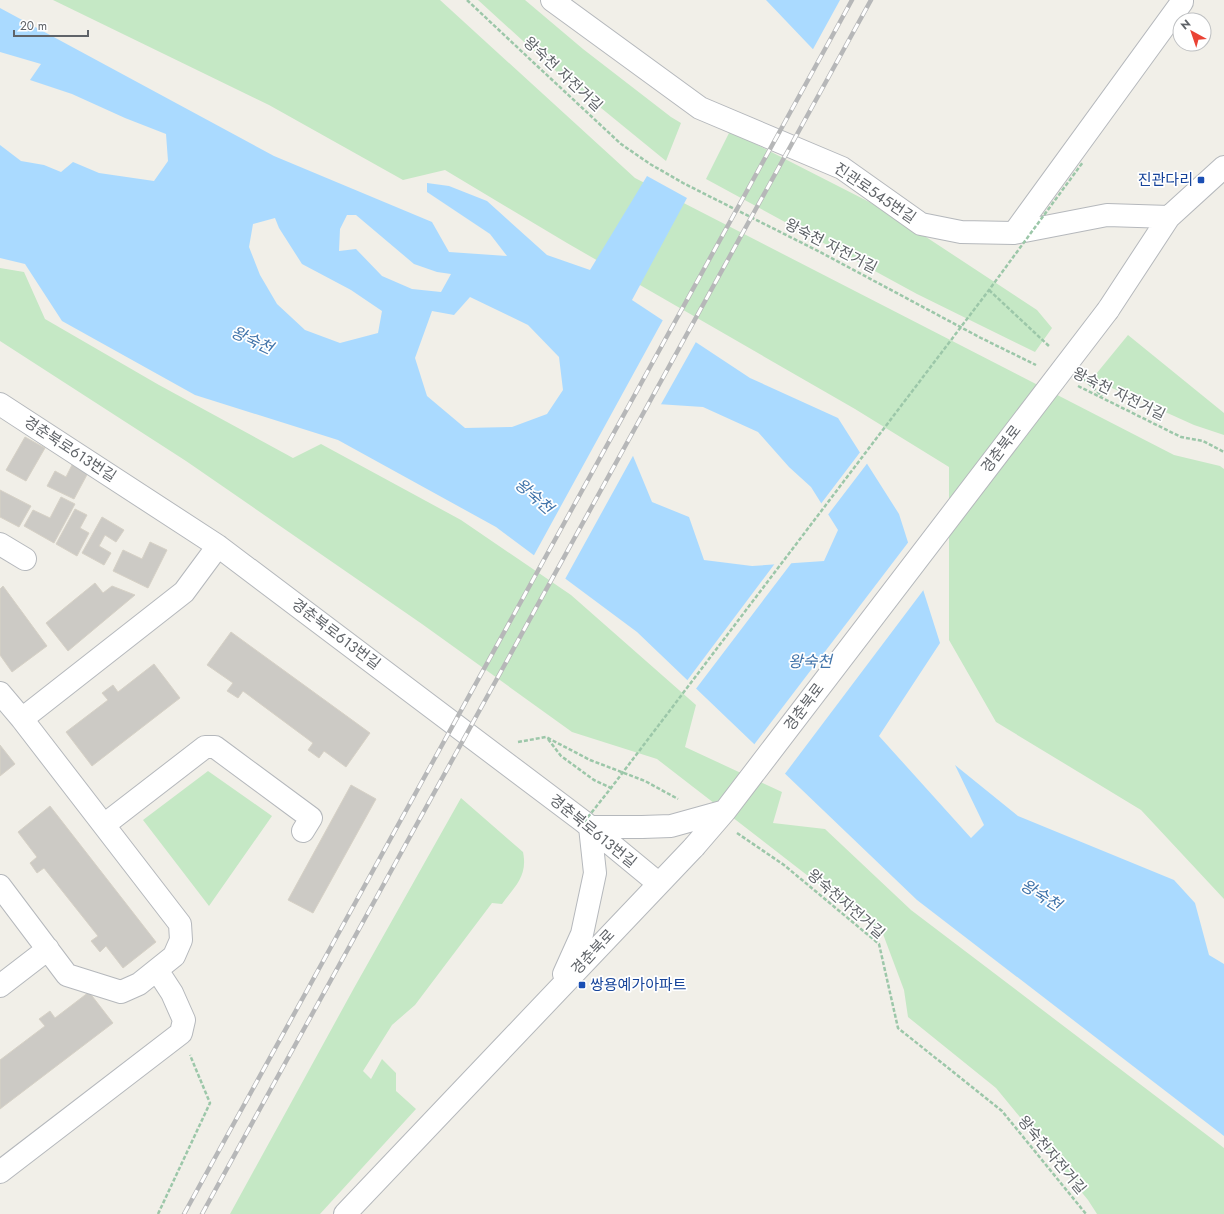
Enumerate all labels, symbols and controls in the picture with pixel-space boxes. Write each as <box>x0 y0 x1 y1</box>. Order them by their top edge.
scale bar <box>14 12 88 38</box>
north arrow <box>1172 12 1212 52</box>
text: N <box>1177 15 1194 33</box>
text: 20 m <box>20 17 47 35</box>
street label: 왕숙천 자전거길 <box>519 31 607 117</box>
street label: 진관로545번길 <box>830 157 920 229</box>
place label: 진관다리 <box>1138 169 1193 191</box>
marker: 진관다리 <box>1196 175 1206 185</box>
street label: 왕숙천 자전거길 <box>781 213 881 279</box>
water label: 왕숙천 <box>227 320 279 361</box>
street label: 왕숙천 자전거길 <box>1069 362 1169 426</box>
street label: 경춘북로613번길 <box>19 411 121 487</box>
street label: 경춘북로 <box>976 420 1026 478</box>
water label: 왕숙천 <box>510 473 560 521</box>
street label: 경춘북로613번길 <box>287 593 385 675</box>
water label: 왕숙천 <box>788 650 834 673</box>
street label: 경춘북로 <box>779 678 829 736</box>
street label: 경춘북로613번길 <box>545 789 641 873</box>
street label: 왕숙천자전거길 <box>802 864 890 944</box>
water label: 왕숙천 <box>1016 874 1068 918</box>
street label: 경춘북로 <box>566 924 620 980</box>
place label: 쌍용예가아파트 <box>590 974 687 996</box>
marker: 쌍용예가아파트 <box>577 980 587 990</box>
street label: 왕숙천자전거길 <box>1013 1111 1091 1199</box>

